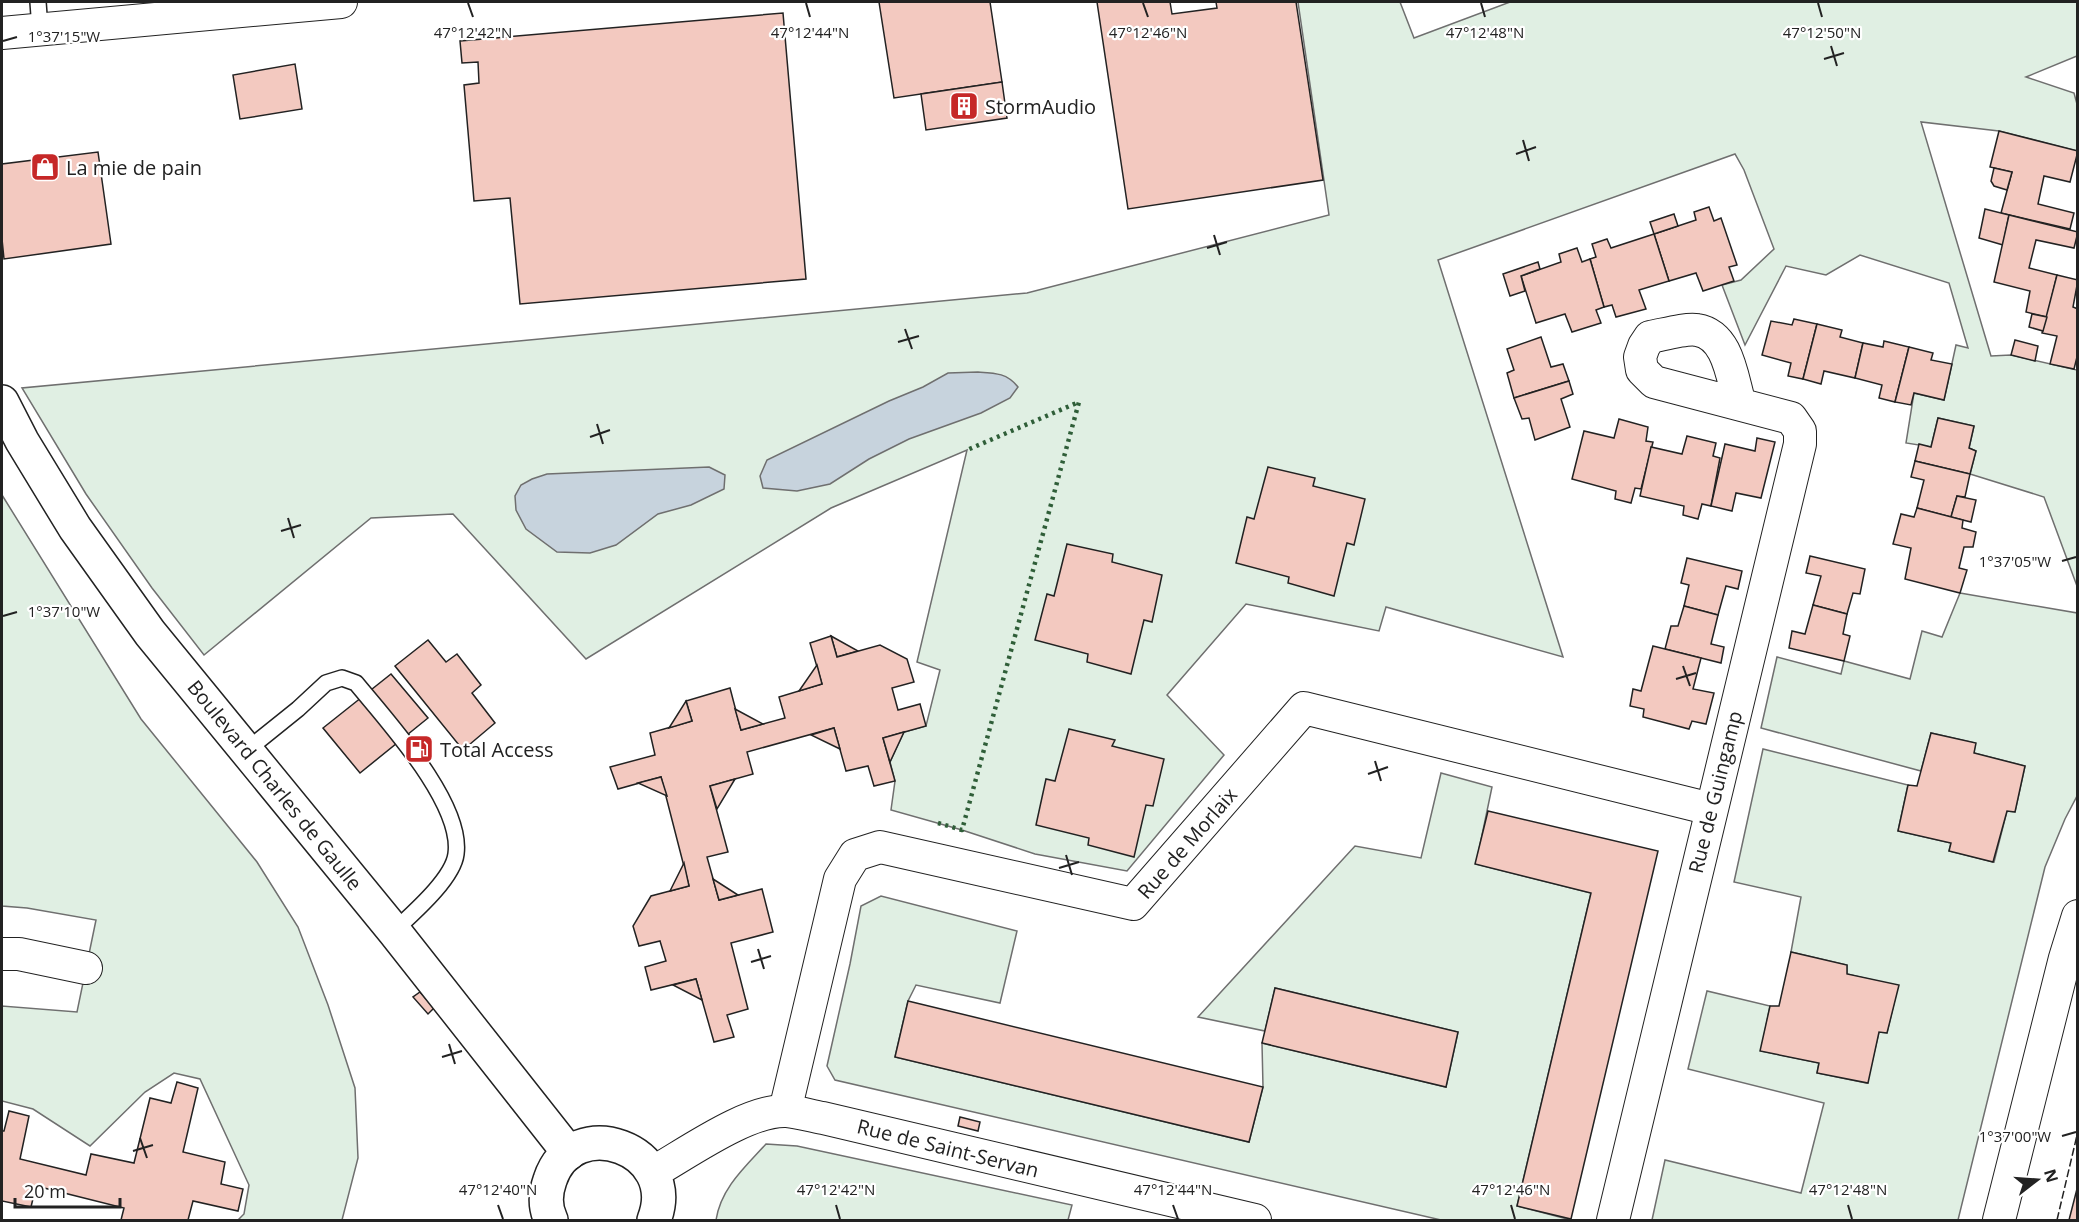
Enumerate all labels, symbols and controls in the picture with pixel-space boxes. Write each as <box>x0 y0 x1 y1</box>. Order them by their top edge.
text: 47°12'42"N <box>434 22 512 42</box>
text: 47°12'44"N <box>771 22 849 42</box>
text: 47°12'46"N <box>1109 22 1187 42</box>
text: 47°12'48"N <box>1446 22 1524 42</box>
text: 47°12'50"N <box>1783 22 1861 42</box>
text: 1°37'15"W <box>28 26 100 46</box>
building icon: StormAudio <box>948 90 980 122</box>
place label: StormAudio <box>985 93 1096 120</box>
shop icon: La mie de pain <box>29 151 61 183</box>
place label: La mie de pain <box>66 154 202 181</box>
text: 1°37'05"W <box>1979 551 2051 571</box>
text: 1°37'10"W <box>28 601 100 621</box>
street label: Boulevard Charles de Gaulle <box>182 674 368 896</box>
street label: Rue de Guingamp <box>1682 708 1748 876</box>
fuel station icon: Total Access <box>403 733 435 765</box>
place label: Total Access <box>440 736 554 763</box>
street label: Rue de Morlaix <box>1131 781 1243 905</box>
street label: Rue de Saint-Servan <box>854 1112 1042 1184</box>
text: 1°37'00"W <box>1979 1126 2051 1146</box>
north arrow <box>2007 1150 2067 1210</box>
text: N <box>2039 1166 2064 1185</box>
scale bar <box>15 1171 120 1209</box>
text: 20 m <box>24 1179 66 1203</box>
text: 47°12'40"N <box>459 1179 537 1199</box>
text: 47°12'42"N <box>797 1179 875 1199</box>
text: 47°12'44"N <box>1134 1179 1212 1199</box>
text: 47°12'46"N <box>1472 1179 1550 1199</box>
text: 47°12'48"N <box>1809 1179 1887 1199</box>

